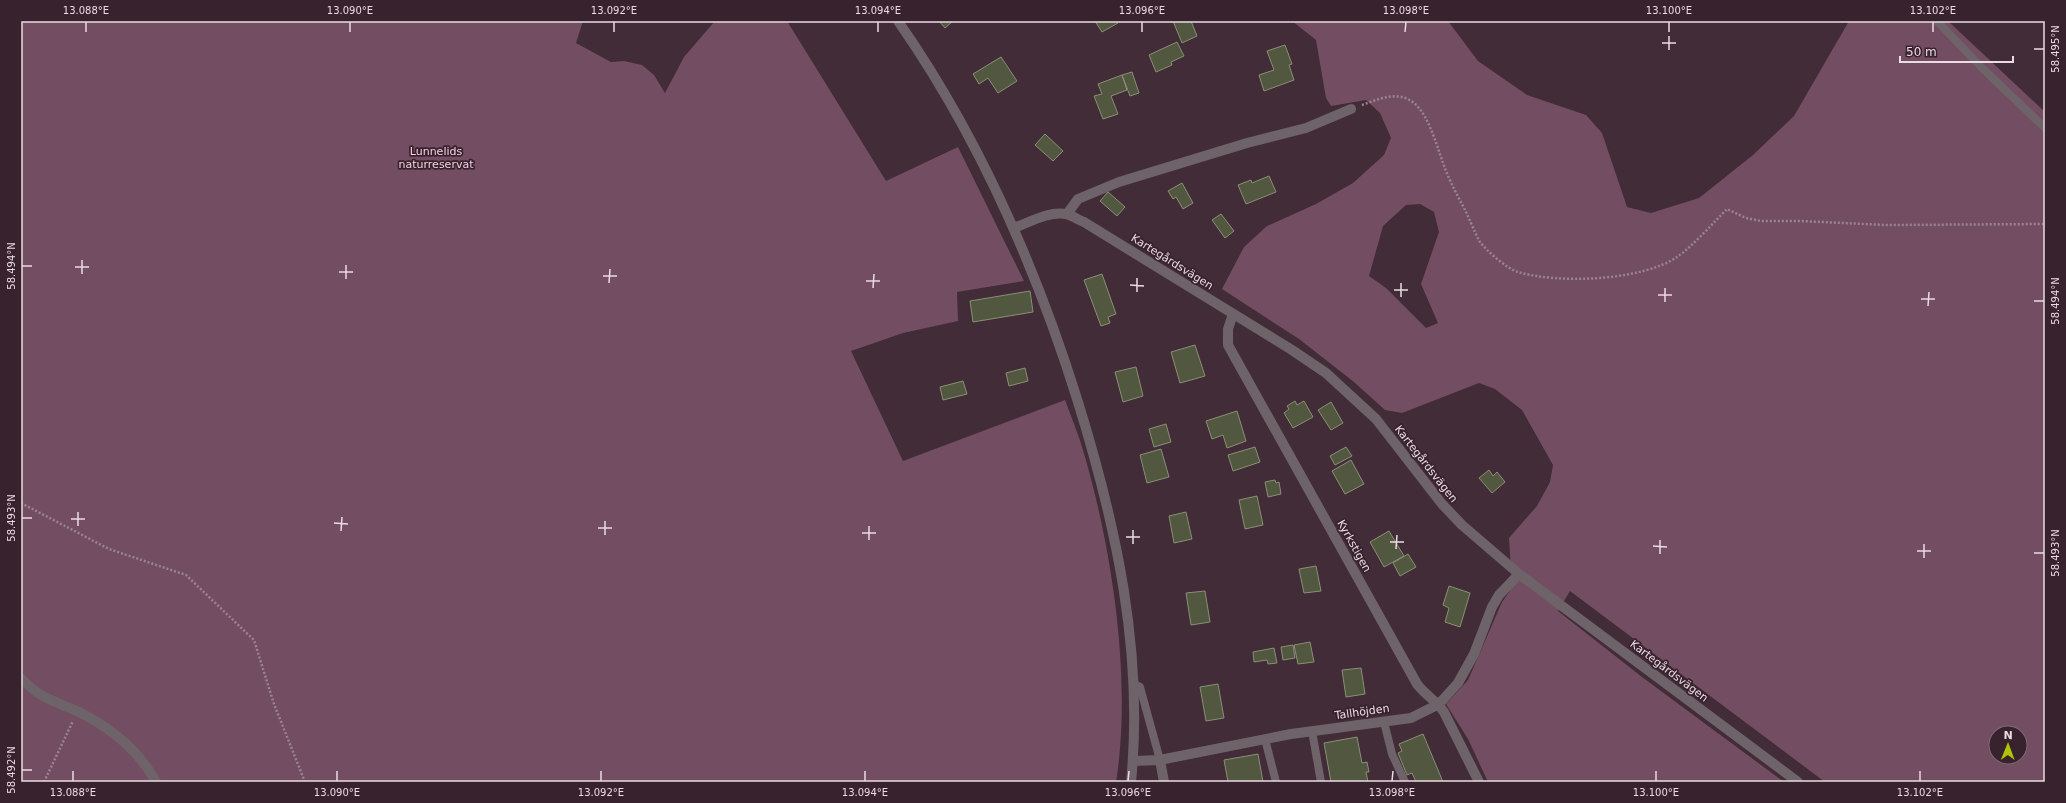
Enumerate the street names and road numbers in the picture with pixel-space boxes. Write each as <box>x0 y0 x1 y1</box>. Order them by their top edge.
street label: Kartegårdsvägen <box>1129 232 1215 292</box>
street label: Kartegårdsvägen <box>1392 423 1460 505</box>
street label: Kyrkstigen <box>1334 518 1374 574</box>
street label: Kartegårdsvägen <box>1628 637 1711 705</box>
street label: Tallhöjden <box>1333 702 1390 722</box>

